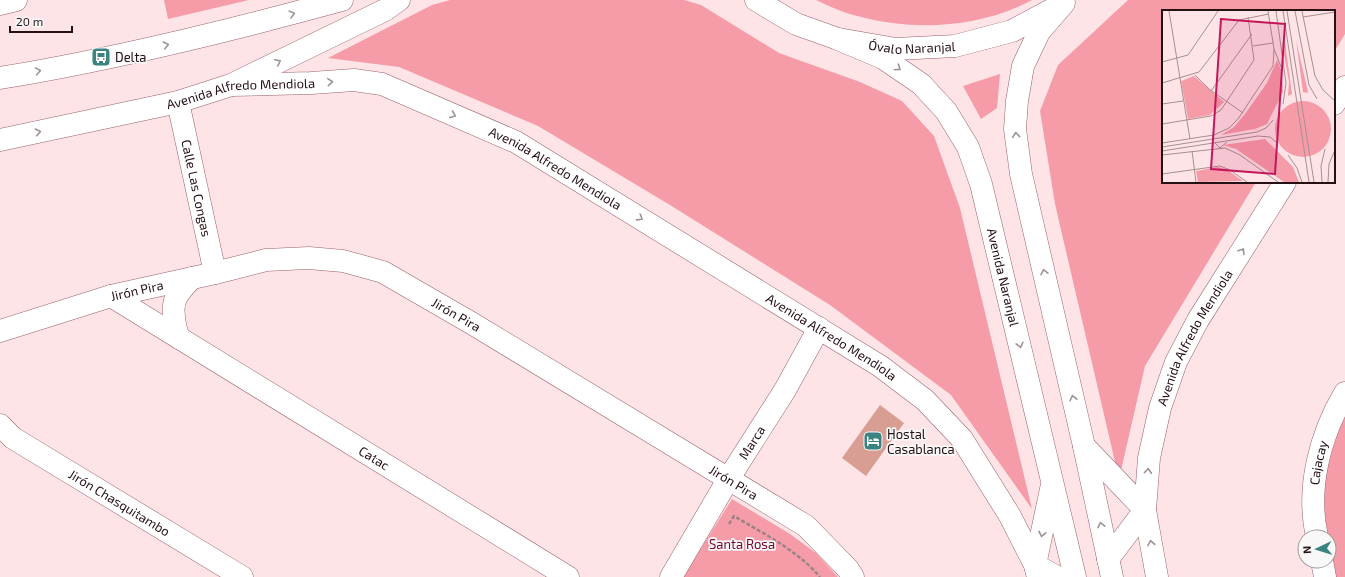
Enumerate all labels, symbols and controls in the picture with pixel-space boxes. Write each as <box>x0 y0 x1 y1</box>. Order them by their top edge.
scale bar <box>10 8 72 34</box>
one-way arrow <box>288 10 295 19</box>
inset map <box>1162 10 1335 183</box>
text: 20 m <box>16 14 43 28</box>
street label: Óvalo Naranjal <box>867 35 956 57</box>
one-way arrow <box>163 41 169 49</box>
bus stop icon: Delta <box>90 46 112 68</box>
place label: Delta <box>115 49 146 65</box>
one-way arrow <box>274 59 282 67</box>
one-way arrow <box>894 63 901 71</box>
one-way arrow <box>35 67 42 76</box>
street label: Avenida Alfredo Mendiola <box>165 75 315 112</box>
one-way arrow <box>327 77 333 86</box>
one-way arrow <box>450 110 457 118</box>
street label: Avenida Alfredo Mendiola <box>486 123 625 213</box>
one-way arrow <box>35 129 41 137</box>
one-way arrow <box>1012 132 1021 138</box>
street label: Calle Las Congas <box>178 138 215 238</box>
one-way arrow <box>636 213 643 221</box>
street label: Avenida Naranjal <box>984 227 1023 328</box>
one-way arrow <box>1237 248 1245 255</box>
street label: Avenida Alfredo Mendiola <box>1153 267 1236 408</box>
one-way arrow <box>1040 268 1048 275</box>
street label: Jirón Pira <box>109 277 165 304</box>
street label: Avenida Alfredo Mendiola <box>763 290 900 384</box>
street label: Jirón Pira <box>429 294 484 335</box>
one-way arrow <box>1015 341 1024 348</box>
one-way arrow <box>1069 395 1077 401</box>
street label: Marca <box>735 422 768 462</box>
place label: Hostal Casablanca <box>887 426 955 457</box>
hotel icon: Hostal Casablanca <box>862 430 884 452</box>
street label: Cajacay <box>1306 438 1331 486</box>
street label: Catac <box>356 442 392 473</box>
street label: Jirón Pira <box>706 461 761 503</box>
street label: Jirón Chasquitambo <box>66 466 173 540</box>
one-way arrow <box>1144 468 1153 474</box>
one-way arrow <box>1097 522 1105 528</box>
north arrow <box>1297 529 1337 569</box>
one-way arrow <box>1038 531 1046 537</box>
park label: Santa Rosa <box>709 536 775 552</box>
one-way arrow <box>1148 540 1156 547</box>
text: N <box>1300 545 1313 554</box>

